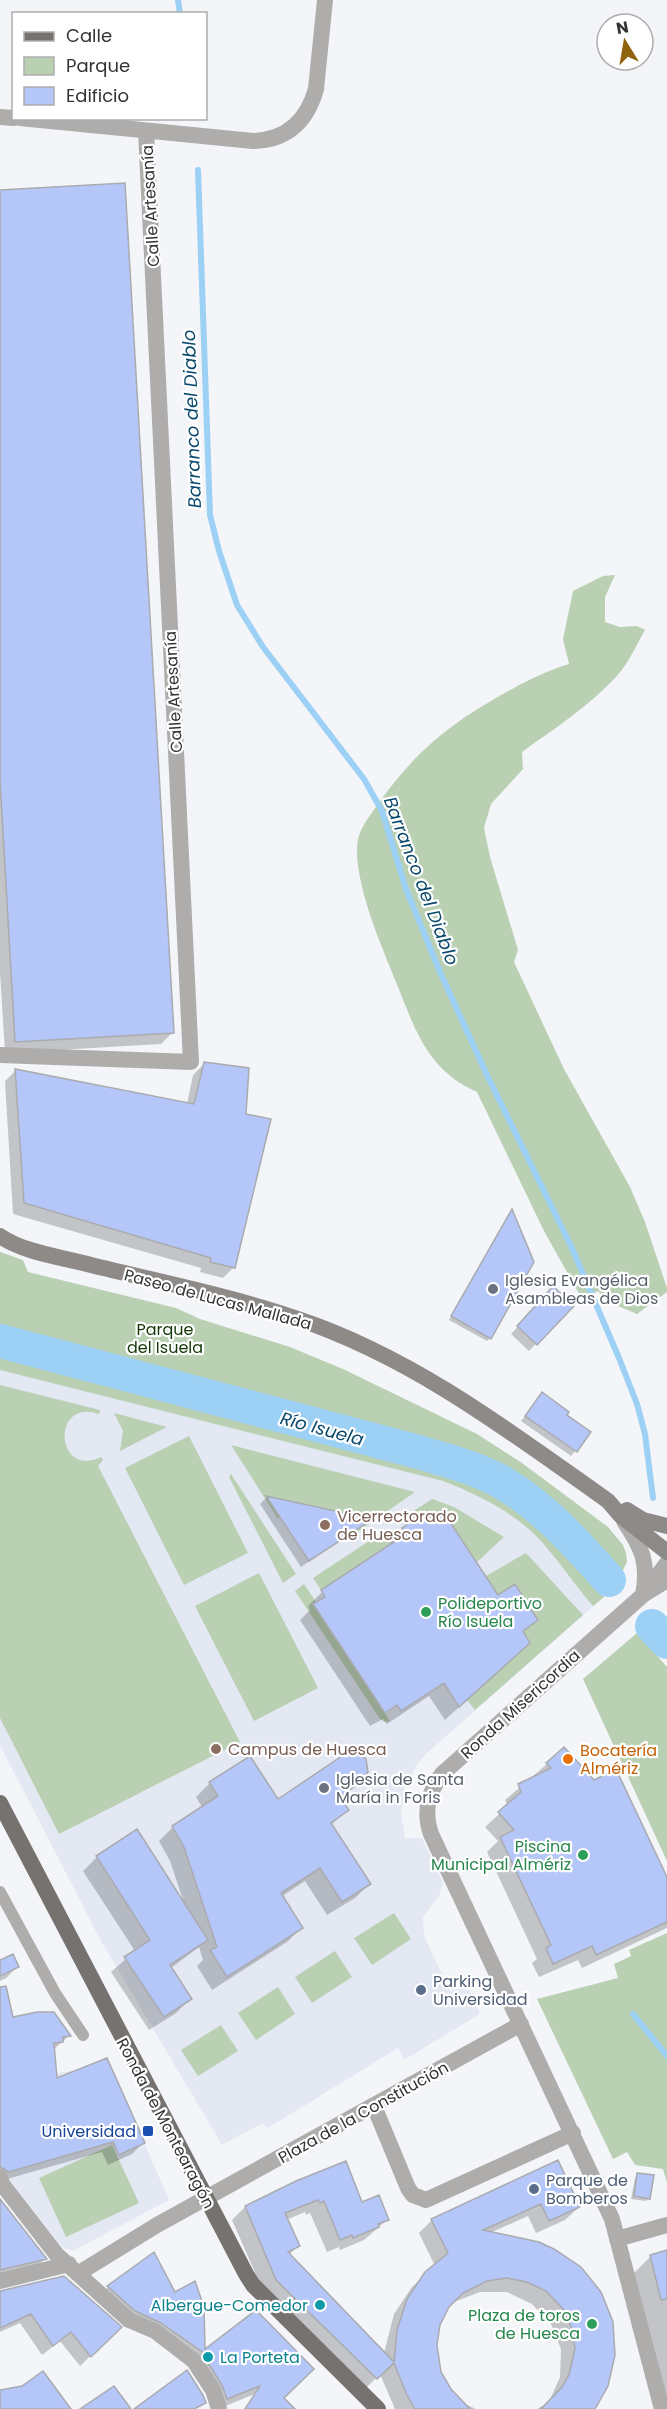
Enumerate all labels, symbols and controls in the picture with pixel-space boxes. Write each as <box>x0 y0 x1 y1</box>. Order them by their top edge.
legend <box>12 12 207 120</box>
north arrow <box>595 12 655 72</box>
text: N <box>614 15 630 40</box>
text: Calle <box>66 23 112 48</box>
text: Parque <box>66 53 130 78</box>
text: Edificio <box>66 83 129 108</box>
street label: Calle Artesanía <box>136 145 165 267</box>
water label: Barranco del Diablo <box>176 329 207 509</box>
street label: Calle Artesanía <box>159 631 188 753</box>
water label: Barranco del Diablo <box>378 793 465 969</box>
street label: Paseo de Lucas Mallada <box>122 1263 314 1336</box>
place label: Iglesia Evangélica Asambleas de Dios <box>505 1269 658 1310</box>
marker: Iglesia Evangélica Asambleas de Dios <box>486 1282 500 1296</box>
park label: Parque del Isuela <box>127 1318 203 1359</box>
water label: Río Isuela <box>278 1405 367 1452</box>
place label: Vicerrectorado de Huesca <box>337 1505 457 1546</box>
marker: Vicerrectorado de Huesca <box>318 1518 332 1532</box>
place label: Polideportivo Río Isuela <box>438 1592 542 1633</box>
marker: Polideportivo Río Isuela <box>419 1605 433 1619</box>
street label: Ronda Misericordia <box>456 1644 585 1764</box>
place label: Campus de Huesca <box>228 1738 386 1761</box>
place label: Bocatería Almériz <box>580 1739 657 1780</box>
marker: Campus de Huesca <box>209 1742 223 1756</box>
marker: Bocatería Almériz <box>561 1752 575 1766</box>
place label: Iglesia de Santa María in Foris <box>336 1768 464 1809</box>
marker: Iglesia de Santa María in Foris <box>317 1781 331 1795</box>
place label: Piscina Municipal Almériz <box>431 1835 571 1876</box>
marker: Piscina Municipal Almériz <box>576 1848 590 1862</box>
place label: Parking Universidad <box>433 1970 528 2011</box>
marker: Parking Universidad <box>414 1983 428 1997</box>
street label: Ronda de Montearagón <box>111 2034 220 2213</box>
street label: Plaza de la Constitución <box>274 2056 453 2169</box>
place label: Universidad <box>41 2120 136 2143</box>
marker: Universidad <box>141 2124 155 2138</box>
place label: Parque de Bomberos <box>546 2169 628 2210</box>
marker: Parque de Bomberos <box>527 2182 541 2196</box>
place label: Albergue-Comedor <box>151 2294 308 2317</box>
marker: Albergue-Comedor <box>313 2298 327 2312</box>
place label: Plaza de toros de Huesca <box>468 2304 580 2345</box>
marker: Plaza de toros de Huesca <box>585 2317 599 2331</box>
place label: La Porteta <box>220 2346 300 2369</box>
marker: La Porteta <box>201 2350 215 2364</box>

